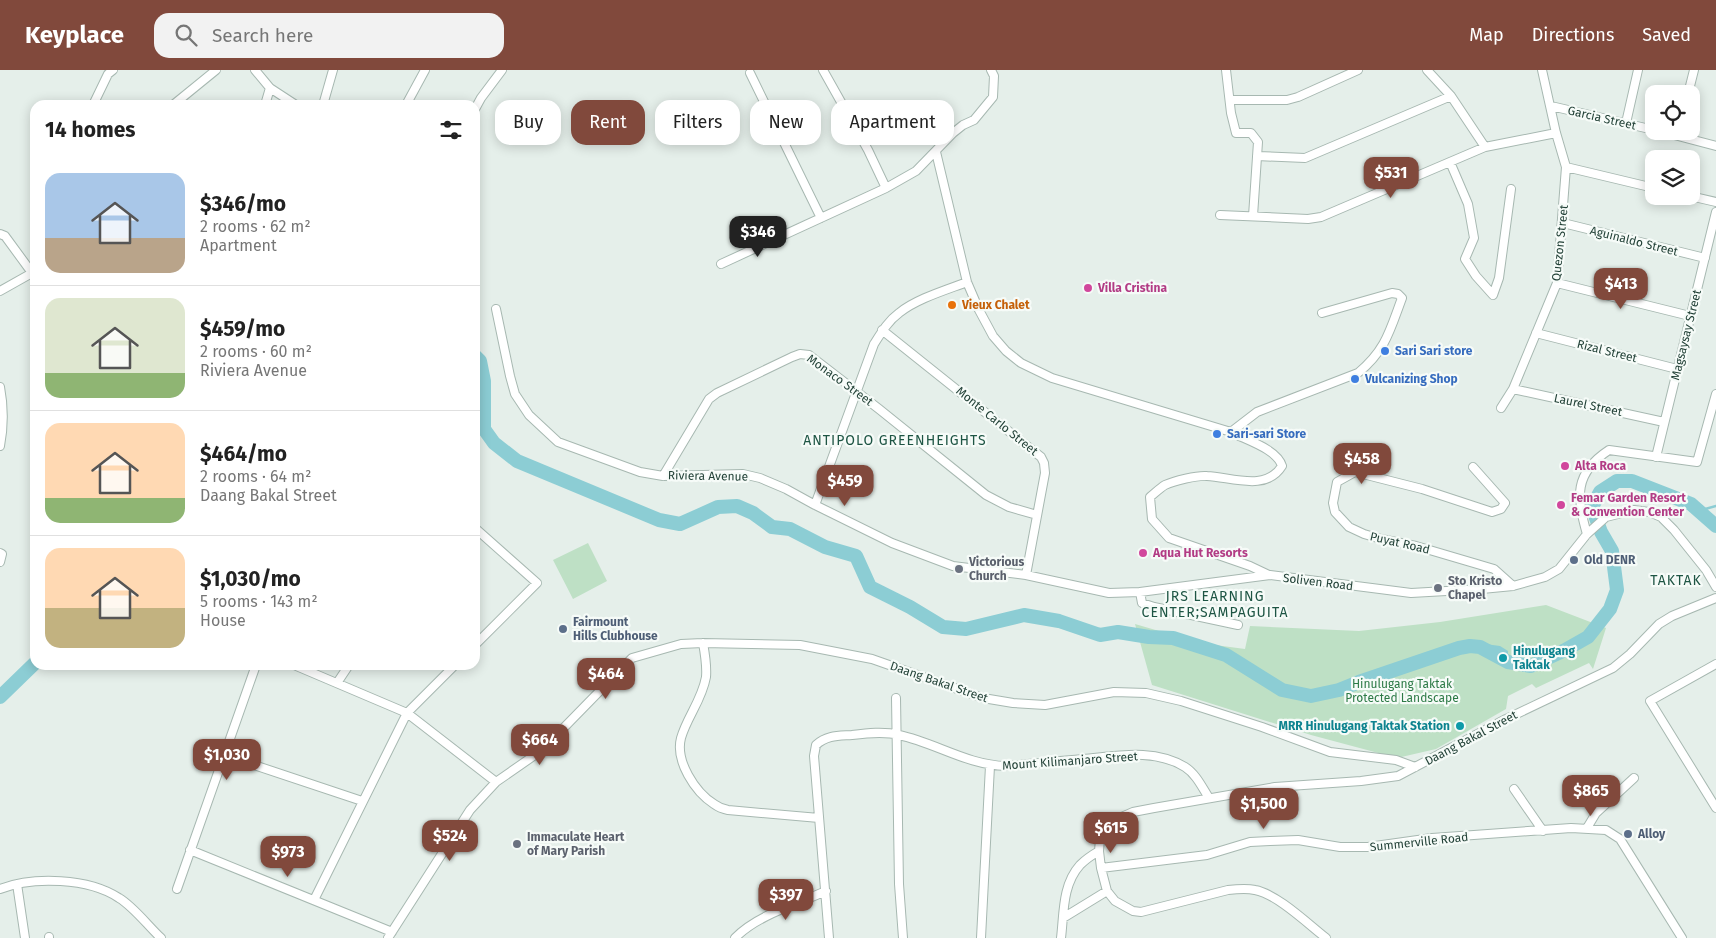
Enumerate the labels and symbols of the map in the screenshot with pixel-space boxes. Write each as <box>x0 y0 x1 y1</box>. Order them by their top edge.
street label: Garcia Street <box>1566 103 1638 133</box>
pin: $531 <box>1361 156 1421 199</box>
street label: Quezon Street <box>1549 203 1571 282</box>
pin: $346 <box>728 216 788 258</box>
street label: Aguinaldo Street <box>1589 223 1680 259</box>
pin: $413 <box>1591 268 1651 310</box>
place label: Villa Cristina <box>1097 281 1167 295</box>
marker: Villa Cristina <box>1082 282 1094 294</box>
street label: Magsaysay Street <box>1668 288 1704 382</box>
place label: Vieux Chalet <box>961 298 1030 312</box>
marker: Vieux Chalet <box>946 299 958 311</box>
street label: Rizal Street <box>1576 337 1639 365</box>
place label: Sari Sari store <box>1395 344 1473 358</box>
marker: Sari Sari store <box>1379 345 1391 357</box>
street label: Monaco Street <box>804 351 876 409</box>
place label: Vulcanizing Shop <box>1364 372 1458 386</box>
marker: Vulcanizing Shop <box>1349 373 1361 385</box>
street label: Monte Carlo Street <box>953 384 1041 459</box>
street label: Laurel Street <box>1553 391 1624 419</box>
place label: Sari-sari Store <box>1227 427 1307 441</box>
marker: Sari-sari Store <box>1211 428 1223 440</box>
district label: ANTIPOLO GREENHEIGHTS <box>803 432 987 449</box>
pin: $458 <box>1332 442 1392 485</box>
place label: Alta Roca <box>1574 459 1626 473</box>
marker: Alta Roca <box>1559 460 1571 472</box>
pin: $459 <box>815 464 875 507</box>
street label: Riviera Avenue <box>668 468 748 484</box>
place label: Femar Garden Resort & Convention Center <box>1571 491 1686 519</box>
marker: Femar Garden Resort & Convention Center <box>1555 499 1567 511</box>
street label: Puyat Road <box>1369 529 1431 557</box>
place label: Aqua Hut Resorts <box>1152 546 1248 560</box>
marker: Aqua Hut Resorts <box>1137 547 1149 559</box>
place label: Old DENR <box>1584 553 1636 567</box>
marker: Old DENR <box>1568 554 1580 566</box>
place label: Victorious Church <box>968 555 1024 583</box>
marker: Victorious Church <box>953 563 965 575</box>
street label: Soliven Road <box>1282 571 1354 593</box>
district label: TAKTAK <box>1650 572 1702 589</box>
place label: Sto Kristo Chapel <box>1448 574 1502 602</box>
marker: Sto Kristo Chapel <box>1432 582 1444 594</box>
district label: JRS LEARNING CENTER;SAMPAGUITA <box>1142 588 1288 621</box>
place label: Fairmount Hills Clubhouse <box>573 615 658 643</box>
marker: Fairmount Hills Clubhouse <box>557 623 569 635</box>
place label: Hinulugang Taktak <box>1513 644 1575 672</box>
marker: Hinulugang Taktak <box>1497 652 1509 664</box>
pin: $464 <box>576 658 636 700</box>
street label: Daang Bakal Street <box>888 659 990 706</box>
park label: Hinulugang Taktak Protected Landscape <box>1345 677 1459 705</box>
street label: Daang Bakal Street <box>1422 707 1520 768</box>
place label: MRR Hinulugang Taktak Station <box>1279 719 1450 733</box>
marker: MRR Hinulugang Taktak Station <box>1454 720 1466 732</box>
pin: $664 <box>510 724 570 766</box>
pin: $1,030 <box>186 738 268 781</box>
street label: Mount Kilimanjaro Street <box>1002 749 1139 773</box>
pin: $865 <box>1561 774 1621 817</box>
pin: $1,500 <box>1223 788 1305 830</box>
pin: $615 <box>1081 812 1141 854</box>
pin: $524 <box>420 820 480 862</box>
place label: Alloy <box>1637 827 1666 841</box>
marker: Alloy <box>1622 828 1634 840</box>
place label: Immaculate Heart of Mary Parish <box>527 830 625 858</box>
street label: Summerville Road <box>1369 830 1469 854</box>
pin: $973 <box>258 836 318 878</box>
marker: Immaculate Heart of Mary Parish <box>511 838 523 850</box>
pin: $397 <box>756 878 816 921</box>

